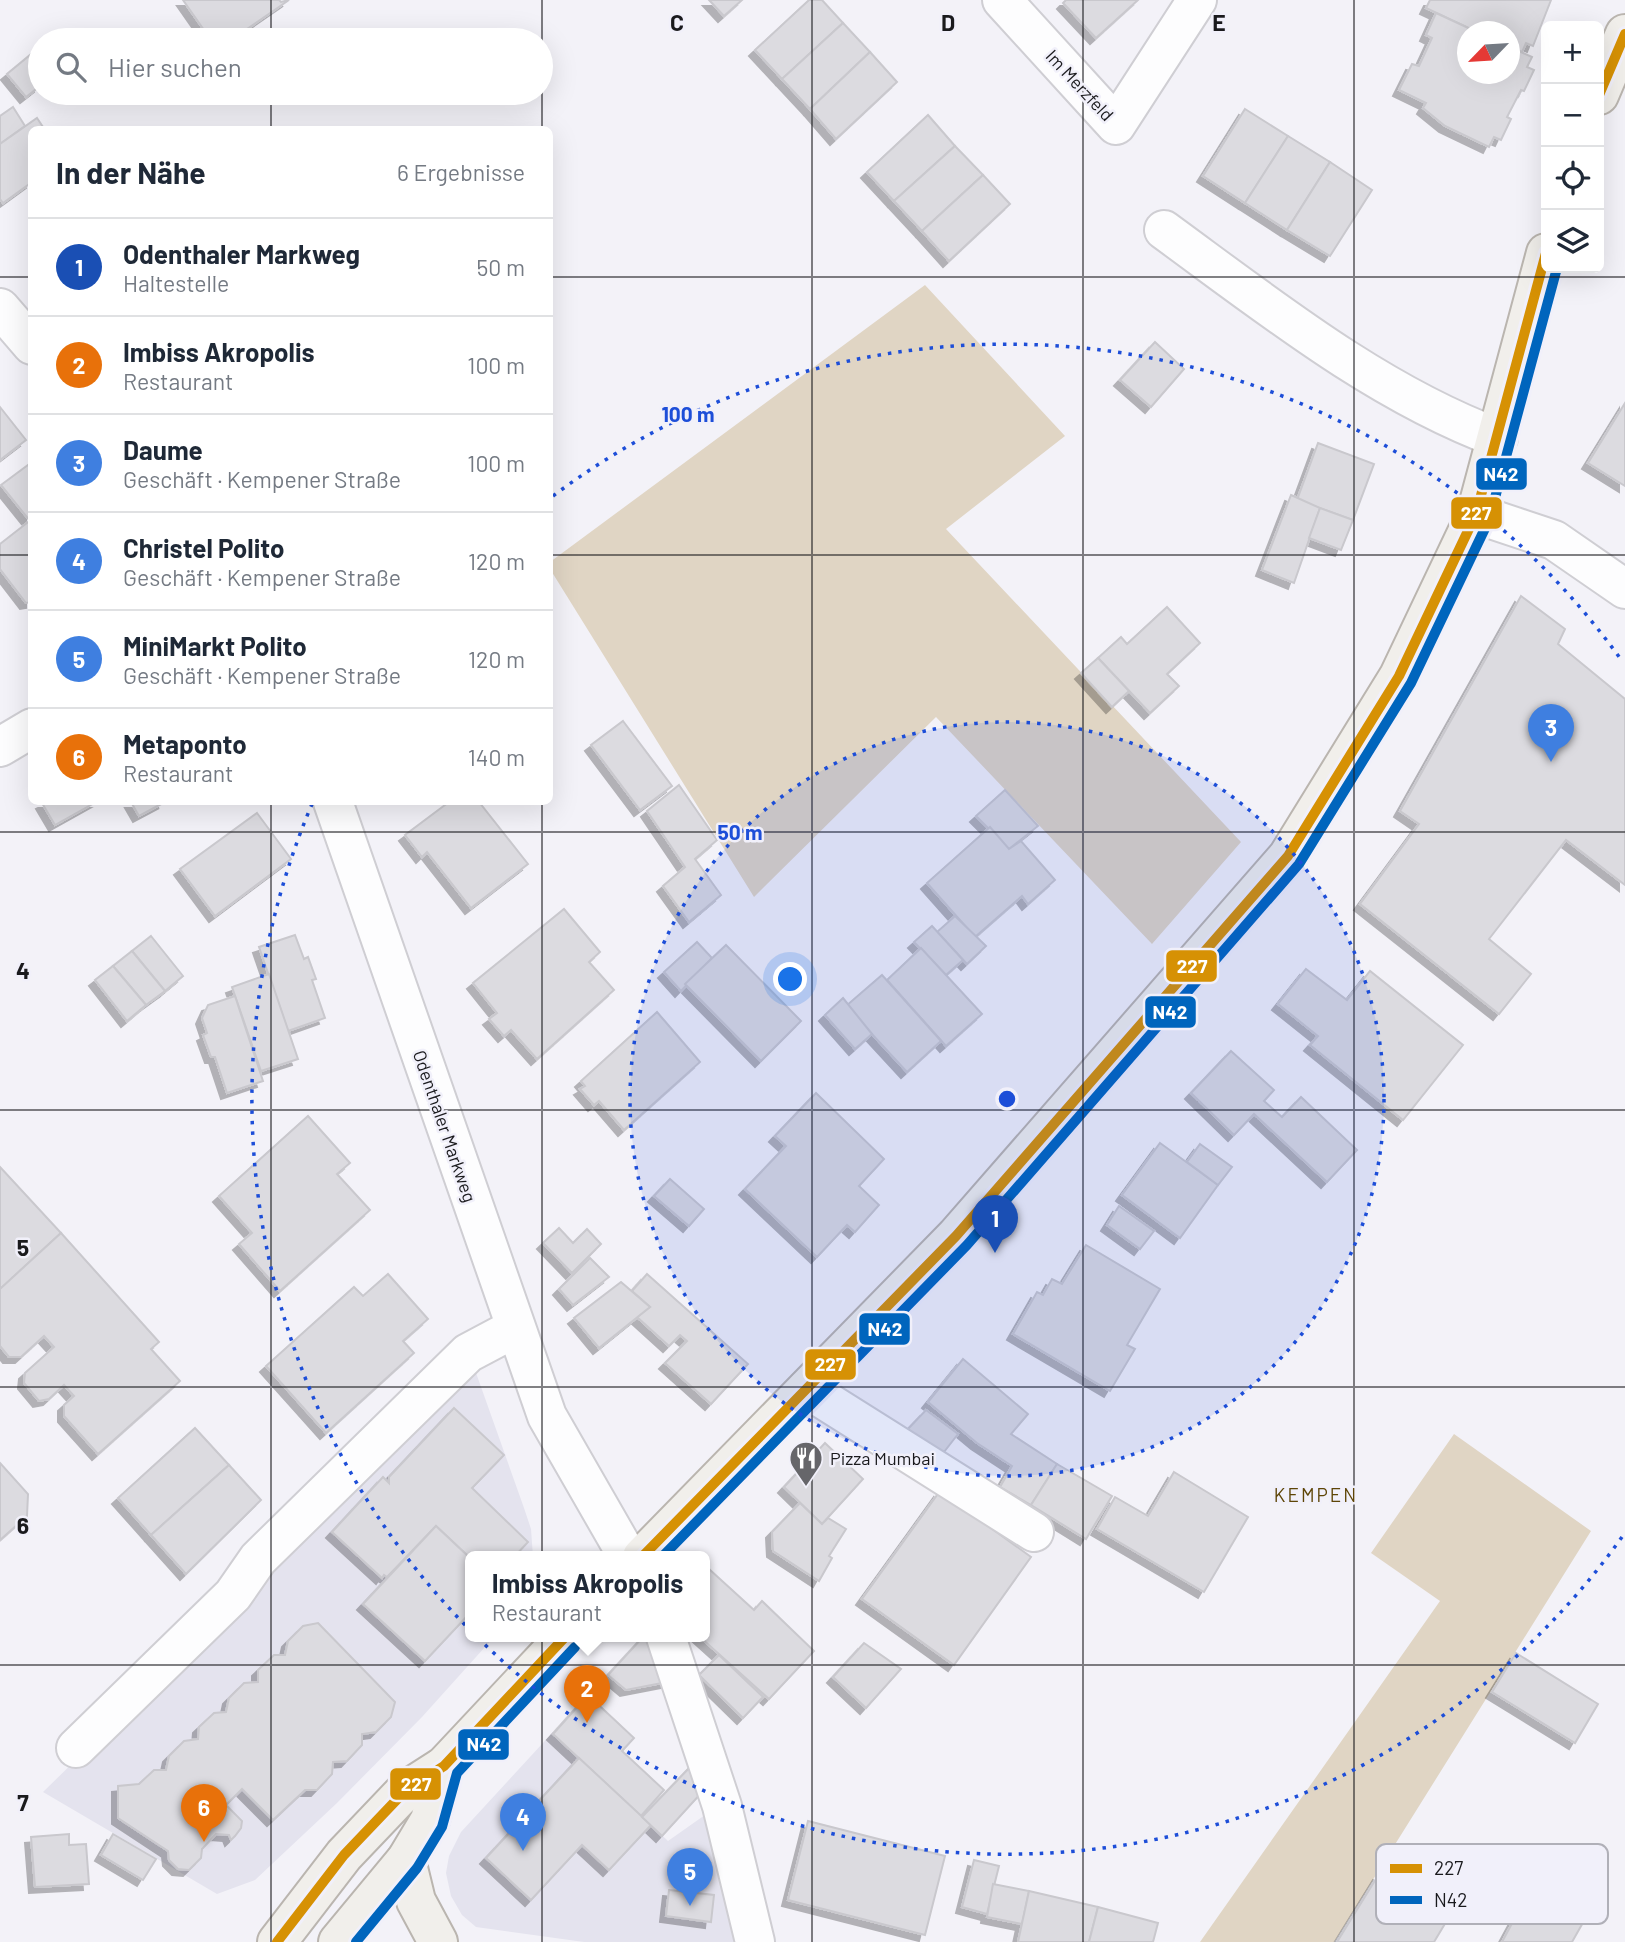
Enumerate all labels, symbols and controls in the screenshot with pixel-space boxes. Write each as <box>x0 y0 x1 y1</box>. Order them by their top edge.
text: C <box>670 8 684 36</box>
text: D <box>941 8 955 36</box>
text: E <box>1212 8 1226 36</box>
north arrow <box>1457 21 1520 84</box>
map controls <box>1541 21 1604 273</box>
button: + <box>1541 21 1604 84</box>
search box <box>28 28 553 105</box>
street label: Im Merzfeld <box>1041 45 1119 125</box>
icon: search <box>52 48 90 86</box>
text: Hier suchen <box>108 51 242 82</box>
button: − <box>1541 84 1604 147</box>
button: locate <box>1541 147 1604 210</box>
text: In der Nähe <box>56 154 206 190</box>
text: 6 Ergebnisse <box>397 158 525 186</box>
button: layers <box>1541 210 1604 273</box>
text: Odenthaler Markweg <box>123 238 360 269</box>
text: 1 <box>75 253 83 281</box>
text: 50 m <box>477 253 525 281</box>
text: Haltestelle <box>123 269 229 297</box>
text: Imbiss Akropolis <box>123 336 315 367</box>
text: 2 <box>73 351 85 379</box>
text: 100 m <box>467 351 525 379</box>
text: Restaurant <box>123 367 233 395</box>
text: 100 m <box>661 401 715 426</box>
text: Daume <box>123 434 203 465</box>
text: 3 <box>73 449 85 477</box>
text: 100 m <box>467 449 525 477</box>
line badge: N42 <box>1475 457 1528 491</box>
text: N42 <box>1484 462 1518 485</box>
text: Geschäft · Kempener Straße <box>123 465 401 493</box>
line badge: 227 <box>1450 496 1503 530</box>
text: 227 <box>1461 501 1492 524</box>
text: Christel Polito <box>123 532 285 563</box>
text: 4 <box>72 547 86 575</box>
text: 120 m <box>468 547 525 575</box>
text: Geschäft · Kempener Straße <box>123 563 401 591</box>
text: MiniMarkt Polito <box>123 630 307 661</box>
text: 5 <box>73 645 85 673</box>
text: 120 m <box>468 645 525 673</box>
text: Geschäft · Kempener Straße <box>123 661 401 689</box>
pin: 3 <box>1528 704 1574 762</box>
text: Metaponto <box>123 728 247 759</box>
text: 6 <box>73 743 85 771</box>
text: 140 m <box>468 743 525 771</box>
text: Restaurant <box>123 759 233 787</box>
text: 50 m <box>717 819 763 844</box>
line badge: 227 <box>1165 949 1218 983</box>
text: 227 <box>1177 954 1208 977</box>
text: 4 <box>16 956 30 984</box>
your location <box>773 962 807 996</box>
line badge: N42 <box>1144 995 1197 1029</box>
text: N42 <box>1153 1000 1187 1023</box>
street label: Odenthaler Markweg <box>409 1047 481 1205</box>
centre of rings <box>995 1087 1019 1111</box>
pin: 1 <box>972 1195 1018 1253</box>
text: 5 <box>17 1233 29 1261</box>
line badge: N42 <box>858 1312 911 1346</box>
text: N42 <box>868 1317 902 1340</box>
line badge: 227 <box>804 1348 857 1381</box>
text: 227 <box>815 1352 846 1375</box>
restaurant icon: Pizza Mumbai <box>787 1439 825 1488</box>
place label: Pizza Mumbai <box>830 1447 935 1469</box>
district label: KEMPEN <box>1274 1483 1358 1506</box>
text: 6 <box>17 1511 29 1539</box>
popup <box>465 1551 710 1642</box>
text: Imbiss Akropolis <box>492 1567 683 1598</box>
text: Restaurant <box>492 1598 602 1626</box>
pin: 2 <box>564 1665 610 1723</box>
line badge: N42 <box>457 1728 510 1761</box>
text: N42 <box>467 1732 501 1755</box>
line badge: 227 <box>389 1767 442 1801</box>
text: 227 <box>401 1772 432 1795</box>
pin: 6 <box>181 1784 227 1842</box>
text: 7 <box>17 1788 29 1816</box>
pin: 4 <box>500 1793 546 1851</box>
legend <box>1376 1844 1608 1924</box>
pin: 5 <box>667 1848 713 1906</box>
text: 227 <box>1434 1856 1463 1879</box>
text: N42 <box>1434 1888 1468 1911</box>

